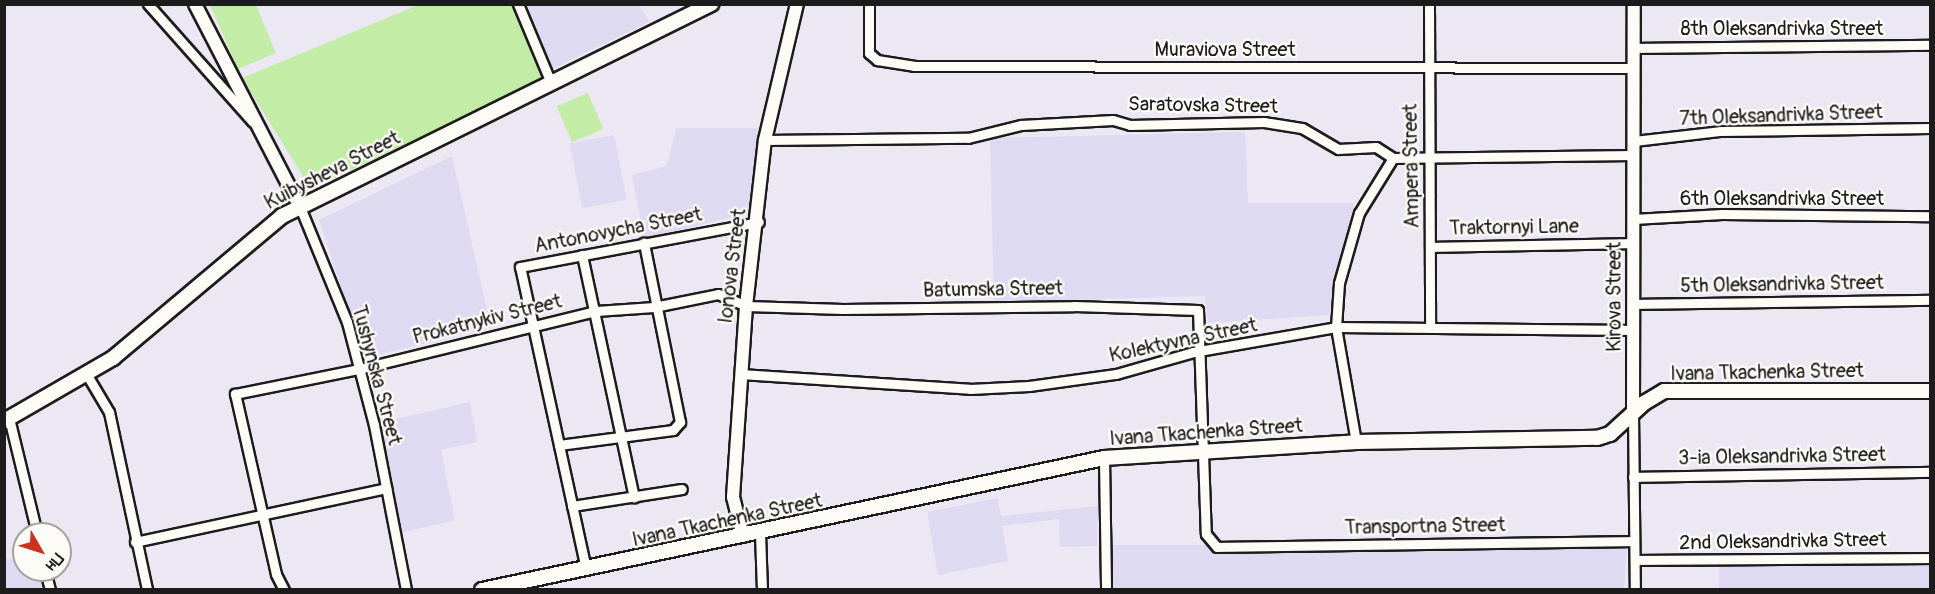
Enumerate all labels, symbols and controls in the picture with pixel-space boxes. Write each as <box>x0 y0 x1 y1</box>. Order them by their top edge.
street label: 8th Oleksandrivka Street <box>1681 16 1883 40</box>
street label: Muraviova Street <box>1154 37 1296 61</box>
street label: Saratovska Street <box>1128 92 1278 118</box>
street label: 7th Oleksandrivka Street <box>1679 99 1883 131</box>
street label: Ampera Street <box>1398 103 1424 229</box>
street label: Kuibysheva Street <box>260 125 404 215</box>
street label: 6th Oleksandrivka Street <box>1680 186 1884 210</box>
street label: Antonovycha Street <box>532 202 704 258</box>
street label: Ionova Street <box>713 207 751 325</box>
street label: Traktornyi Lane <box>1449 214 1579 240</box>
street label: Kirova Street <box>1602 242 1626 352</box>
street label: 5th Oleksandrivka Street <box>1680 270 1884 298</box>
street label: Batumska Street <box>923 276 1063 302</box>
street label: Prokatnykiv Street <box>410 289 564 349</box>
street label: Tushynska Street <box>347 303 407 447</box>
street label: Kolektyvna Street <box>1107 313 1259 367</box>
street label: Ivana Tkachenka Street <box>1670 358 1864 386</box>
street label: Ivana Tkachenka Street <box>1109 413 1303 451</box>
street label: 3-ia Oleksandrivka Street <box>1678 442 1886 470</box>
street label: Ivana Tkachenka Street <box>630 488 824 552</box>
street label: Transportna Street <box>1344 513 1506 539</box>
north arrow <box>12 522 72 582</box>
street label: 2nd Oleksandrivka Street <box>1679 527 1887 555</box>
text: Пн <box>41 549 68 575</box>

